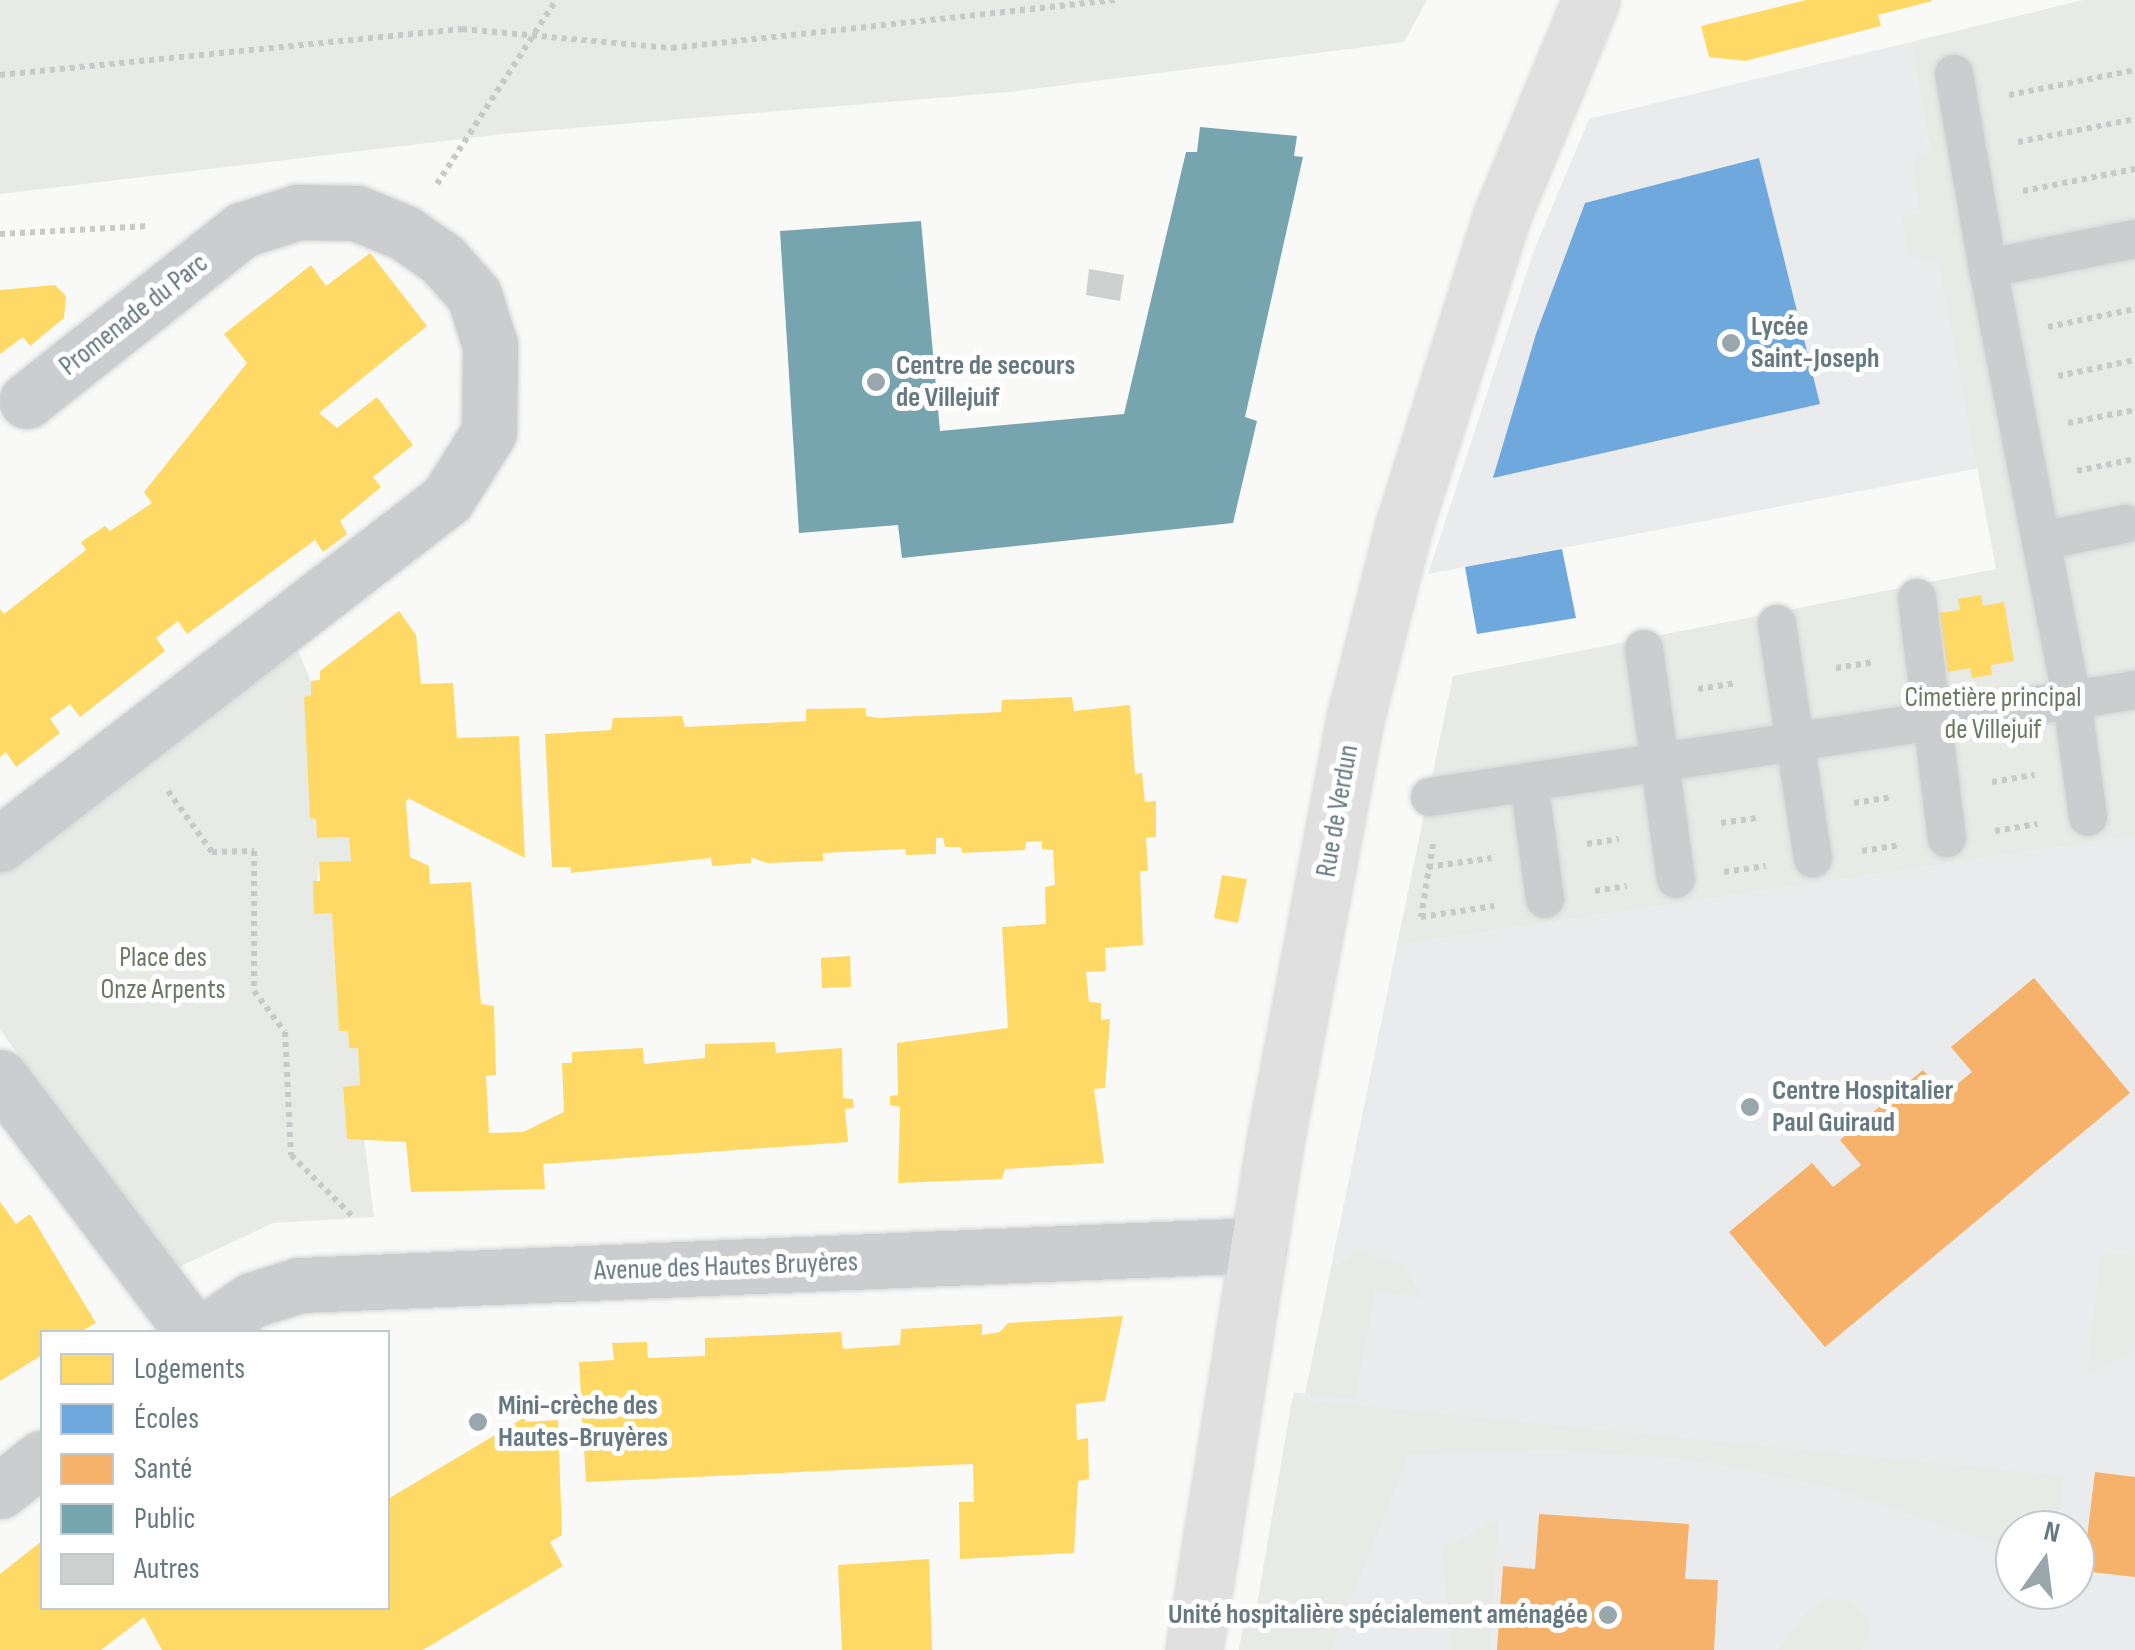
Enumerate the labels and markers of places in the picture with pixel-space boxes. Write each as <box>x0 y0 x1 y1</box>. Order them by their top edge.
place label: Lycée Saint-Joseph <box>1751 310 1880 376</box>
marker: Lycée Saint-Joseph <box>1720 332 1742 354</box>
place label: Centre de secours de Villejuif <box>896 349 1075 415</box>
marker: Centre de secours de Villejuif <box>865 371 887 393</box>
place label: Centre Hospitalier Paul Guiraud <box>1772 1074 1953 1140</box>
marker: Centre Hospitalier Paul Guiraud <box>1737 1094 1763 1120</box>
place label: Mini-crèche des Hautes-Bruyères <box>498 1389 668 1455</box>
marker: Mini-crèche des Hautes-Bruyères <box>467 1411 489 1433</box>
place label: Unité hospitalière spécialement aménagée <box>1168 1598 1588 1632</box>
marker: Unité hospitalière spécialement aménagée <box>1597 1604 1619 1626</box>

